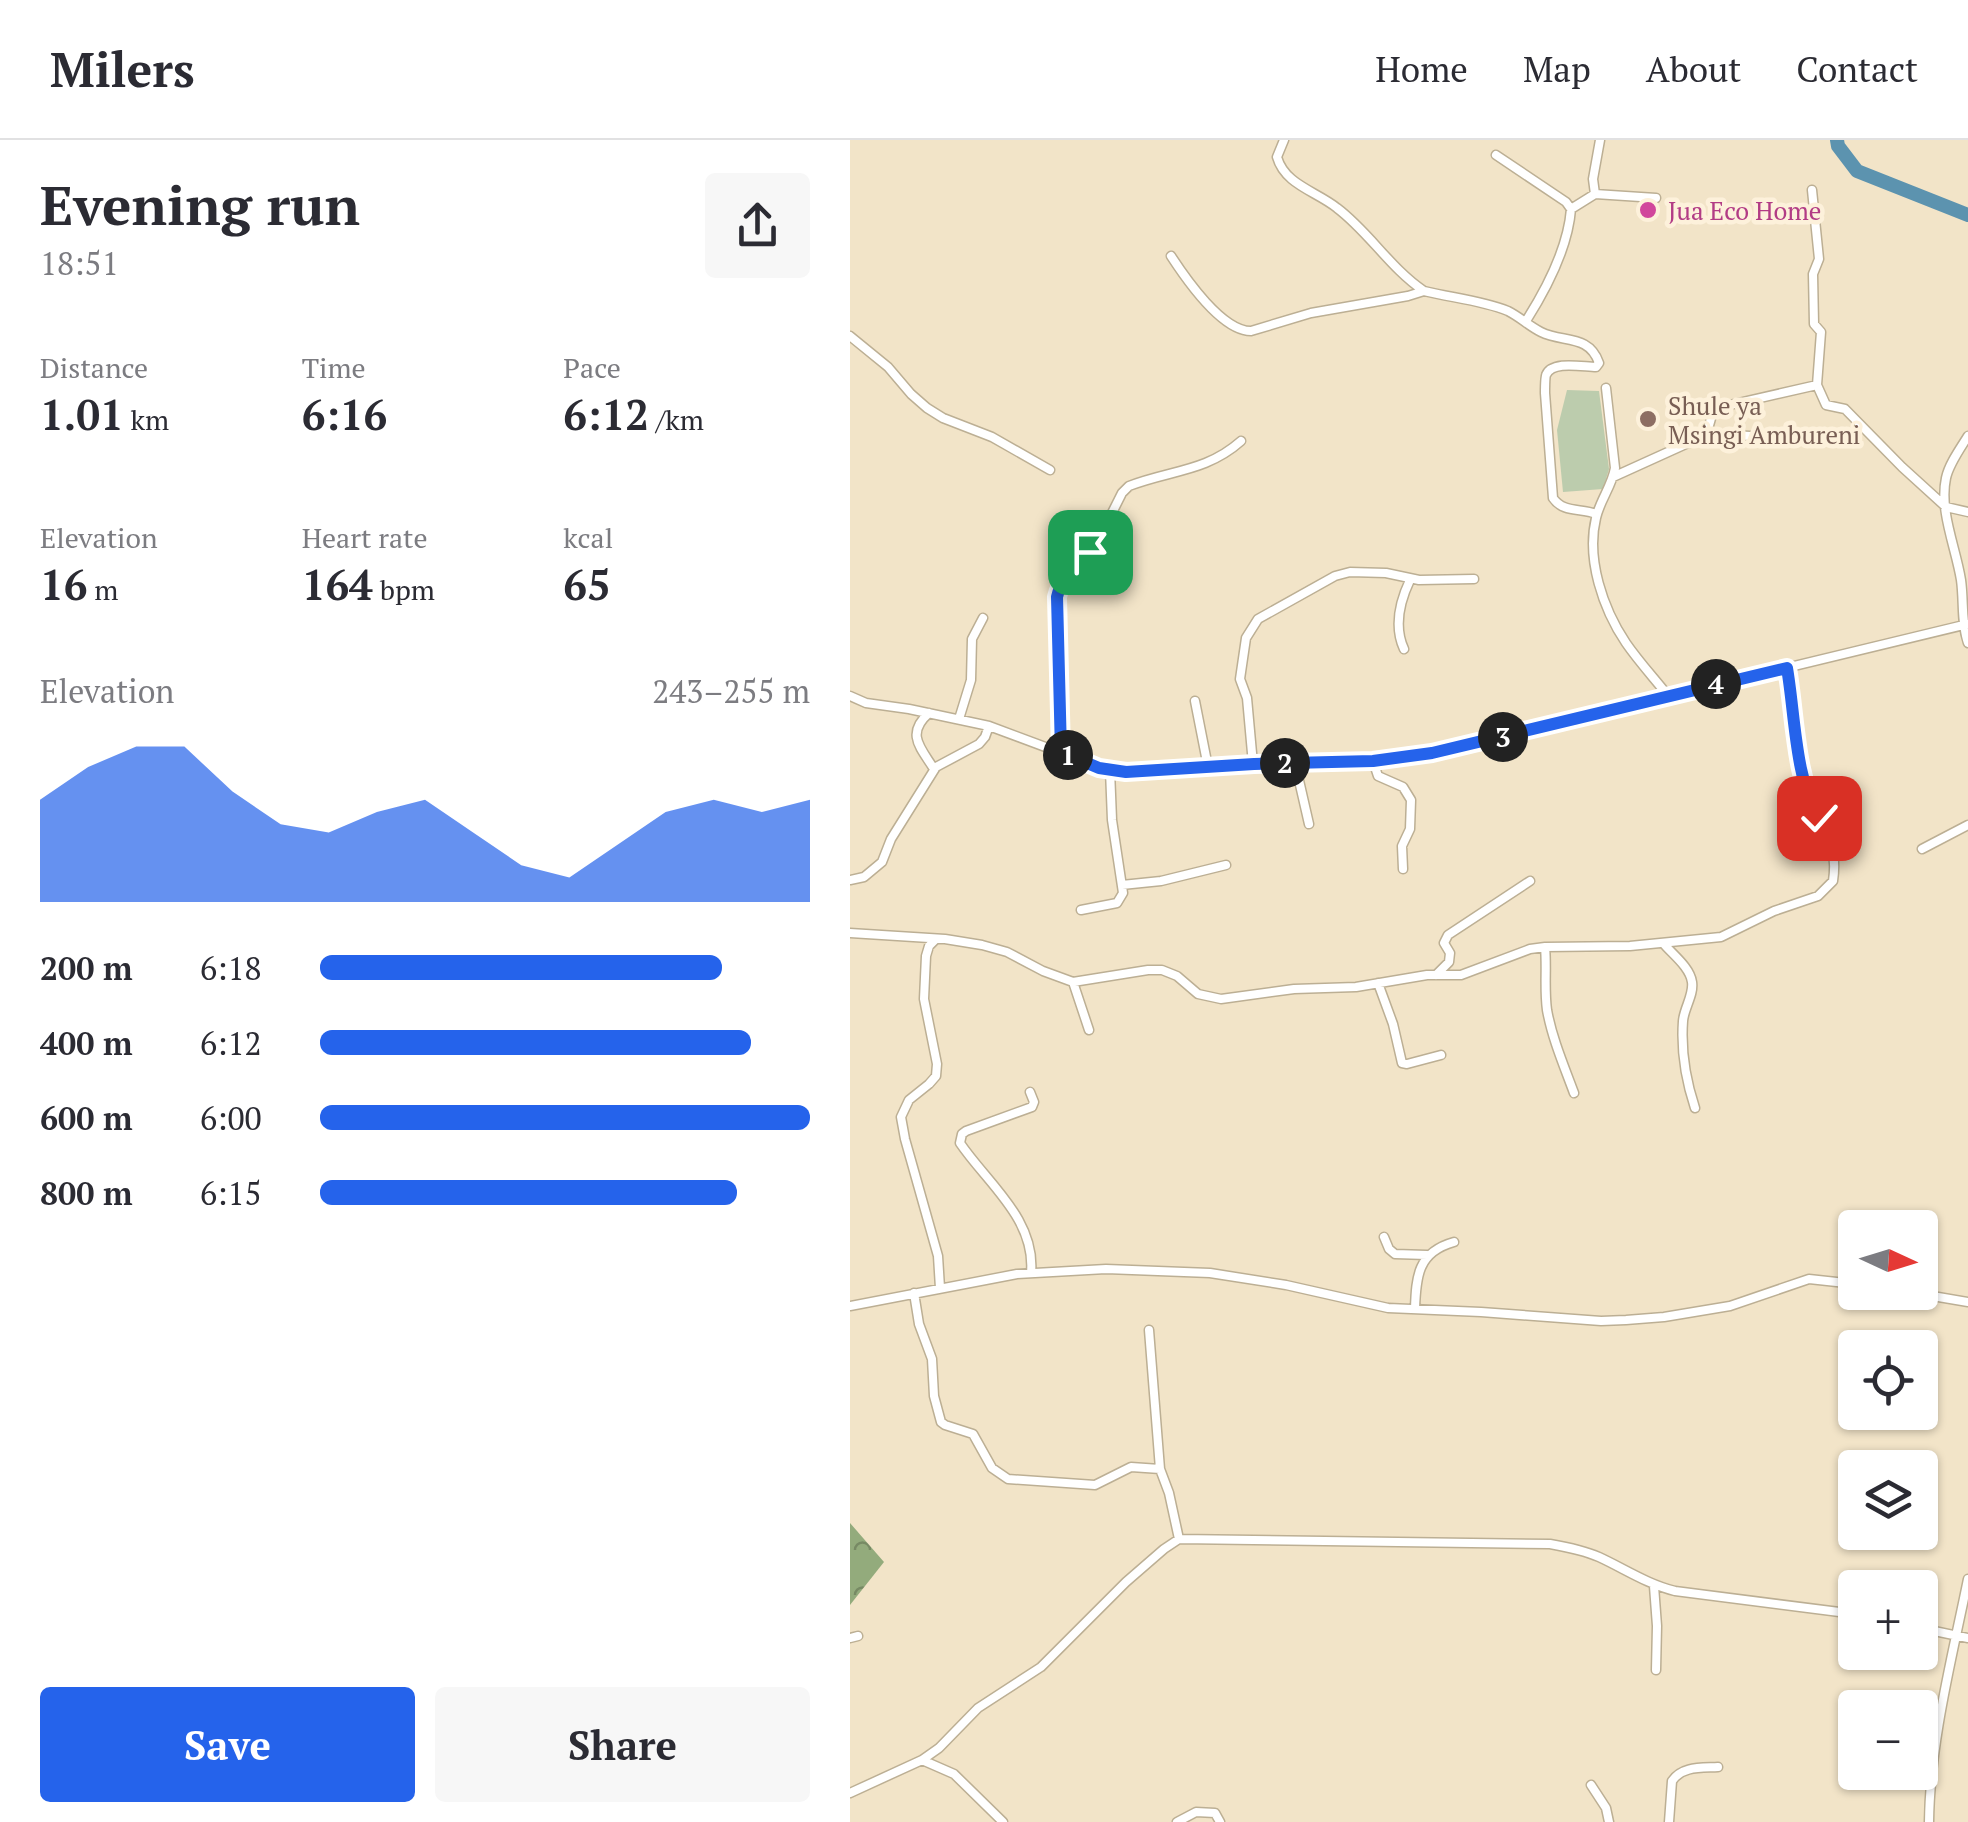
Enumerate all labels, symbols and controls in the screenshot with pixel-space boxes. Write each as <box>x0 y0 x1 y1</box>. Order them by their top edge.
text: Milers <box>50 37 195 101</box>
text: Home <box>1375 46 1468 92</box>
text: Map <box>1523 46 1591 92</box>
text: About <box>1646 46 1741 92</box>
text: Contact <box>1796 46 1918 92</box>
text: Evening run <box>40 168 360 241</box>
button: share <box>705 173 810 278</box>
place label: Jua Eco Home <box>1668 194 1821 227</box>
marker: Jua Eco Home <box>1637 199 1659 221</box>
text: 18:51 <box>40 242 119 284</box>
text: Distance <box>40 349 148 386</box>
text: Time <box>302 349 366 386</box>
text: Pace <box>563 349 621 386</box>
text: 1.01 <box>40 386 124 442</box>
text: 6:16 <box>302 386 387 442</box>
text: 6:12 <box>563 386 649 442</box>
place label: Shule ya Msingi Ambureni <box>1668 389 1860 451</box>
text: km <box>124 401 169 438</box>
text: /km <box>649 401 704 438</box>
marker: Shule ya Msingi Ambureni <box>1637 408 1659 430</box>
pin <box>1048 510 1133 595</box>
text: Elevation <box>40 519 158 556</box>
text: Heart rate <box>302 519 428 556</box>
text: kcal <box>563 519 613 556</box>
icon: arrive <box>1063 525 1118 580</box>
text: 16 <box>40 556 87 612</box>
text: 164 <box>302 556 373 612</box>
text: 65 <box>563 556 611 612</box>
text: m <box>87 571 118 608</box>
text: bpm <box>373 571 435 608</box>
pin: 4 <box>1691 659 1741 709</box>
text: 4 <box>1708 665 1724 702</box>
text: Elevation <box>40 670 174 712</box>
text: 243–255 m <box>652 670 810 712</box>
pin: 3 <box>1478 712 1528 762</box>
text: 3 <box>1495 718 1511 755</box>
pin: 1 <box>1043 730 1093 780</box>
text: 1 <box>1060 736 1076 773</box>
pin: 2 <box>1260 738 1310 788</box>
text: 2 <box>1277 744 1293 781</box>
pin <box>1777 776 1862 861</box>
icon: check <box>1792 791 1847 846</box>
text: 200 m <box>40 947 132 989</box>
text: 6:18 <box>200 947 262 989</box>
text: 400 m <box>40 1022 132 1064</box>
text: 6:12 <box>200 1022 262 1064</box>
text: 600 m <box>40 1097 132 1139</box>
text: 6:00 <box>200 1097 262 1139</box>
text: 800 m <box>40 1172 132 1214</box>
text: 6:15 <box>200 1172 262 1214</box>
north arrow <box>1838 1210 1938 1310</box>
map controls <box>1838 1210 1938 1790</box>
button: locate <box>1838 1330 1938 1430</box>
button: layers <box>1838 1450 1938 1550</box>
button: + <box>1838 1570 1938 1670</box>
button: Save <box>40 1687 415 1802</box>
button: Share <box>435 1687 810 1802</box>
button: − <box>1838 1690 1938 1790</box>

